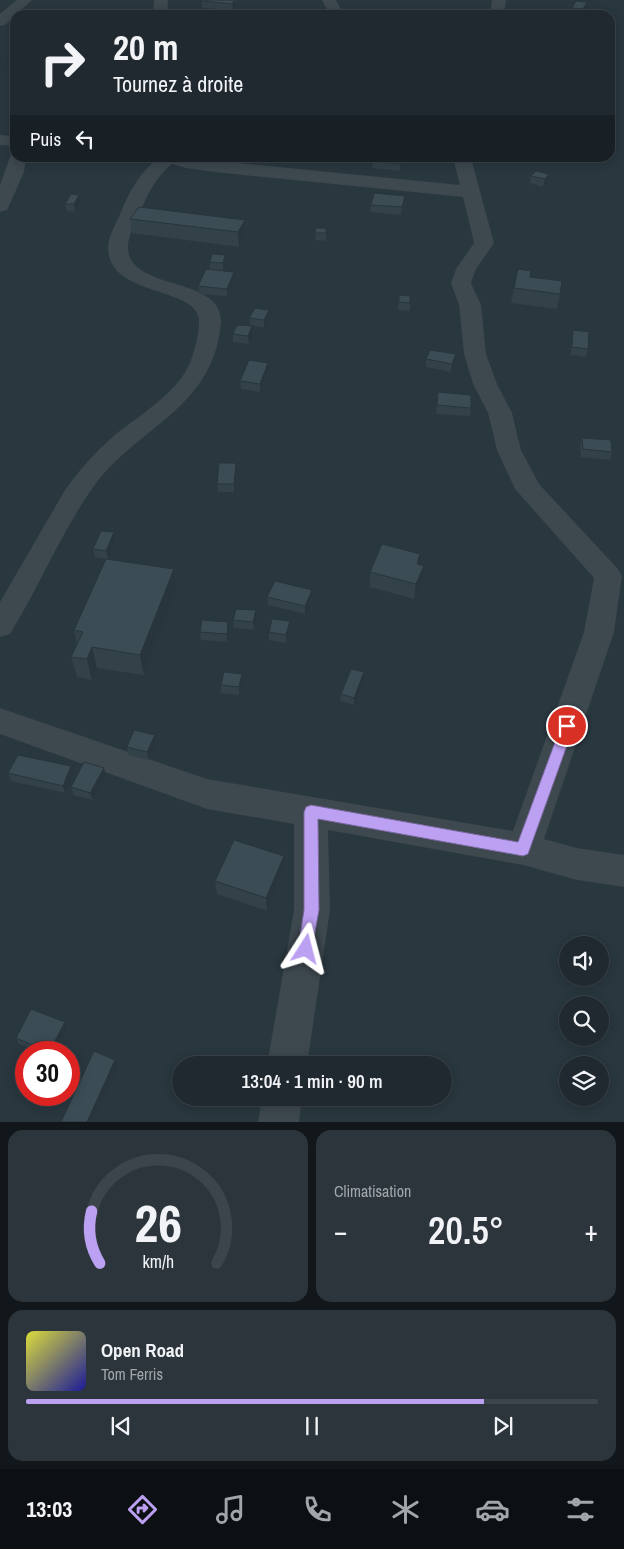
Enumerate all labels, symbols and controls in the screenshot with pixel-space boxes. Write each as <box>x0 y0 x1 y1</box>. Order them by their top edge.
text: 20 m <box>113 24 178 71</box>
icon: right <box>30 30 95 95</box>
text: Tournez à droite <box>113 69 243 99</box>
icon: left <box>71 125 99 153</box>
text: Puis <box>30 126 61 152</box>
pin <box>546 705 588 747</box>
icon: arrive <box>553 712 581 740</box>
position arrow <box>279 922 331 974</box>
map controls <box>559 936 609 1106</box>
button: sound <box>559 936 609 986</box>
button: search <box>559 996 609 1046</box>
speed limit sign: 30 <box>15 1041 80 1106</box>
button: layers <box>559 1056 609 1106</box>
text: 13:04 · 1 min · 90 m <box>242 1068 382 1094</box>
text: Climatisation <box>334 1180 411 1202</box>
text: 26 <box>134 1188 182 1258</box>
text: 20.5° <box>428 1205 504 1256</box>
text: − <box>334 1212 347 1250</box>
text: + <box>585 1212 598 1250</box>
text: km/h <box>142 1250 174 1274</box>
text: Open Road <box>101 1337 184 1363</box>
text: Tom Ferris <box>101 1363 163 1385</box>
icon: previous <box>107 1412 135 1440</box>
icon: pause <box>298 1412 326 1440</box>
icon: next <box>489 1412 517 1440</box>
icon: directions <box>125 1492 160 1527</box>
icon: music <box>213 1492 248 1527</box>
icon: phone <box>300 1492 335 1527</box>
icon: climate <box>388 1492 423 1527</box>
icon: car <box>475 1492 510 1527</box>
icon: filters <box>563 1492 598 1527</box>
text: 13:03 <box>26 1494 72 1524</box>

